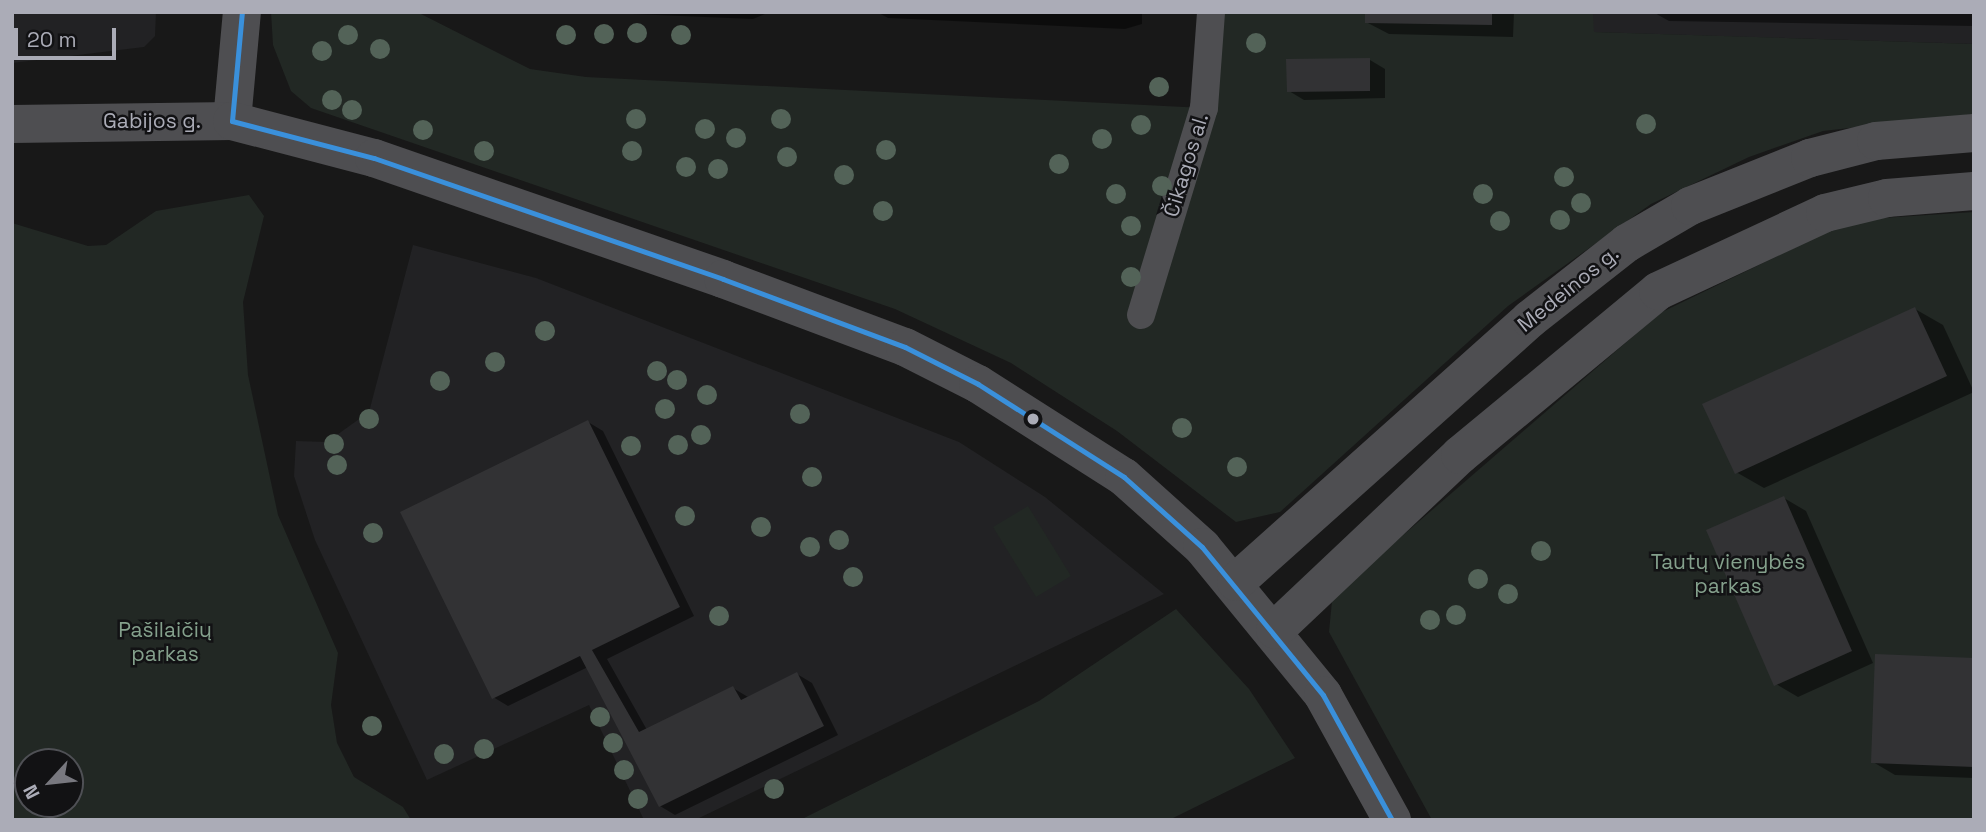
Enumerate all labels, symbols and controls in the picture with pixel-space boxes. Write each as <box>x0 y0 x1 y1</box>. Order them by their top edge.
scale bar <box>18 14 119 58</box>
text: 20 m <box>27 26 77 53</box>
street label: Gabijos g. <box>103 108 201 134</box>
street label: Čikagos al. <box>1158 110 1214 220</box>
street label: Medeinos g. <box>1512 241 1624 337</box>
unlabelled marker <box>1026 412 1040 426</box>
park label: Tautų vienybės parkas <box>1651 549 1805 599</box>
park label: Pašilaičių parkas <box>118 617 212 667</box>
north arrow <box>14 748 84 818</box>
text: N <box>18 781 46 803</box>

